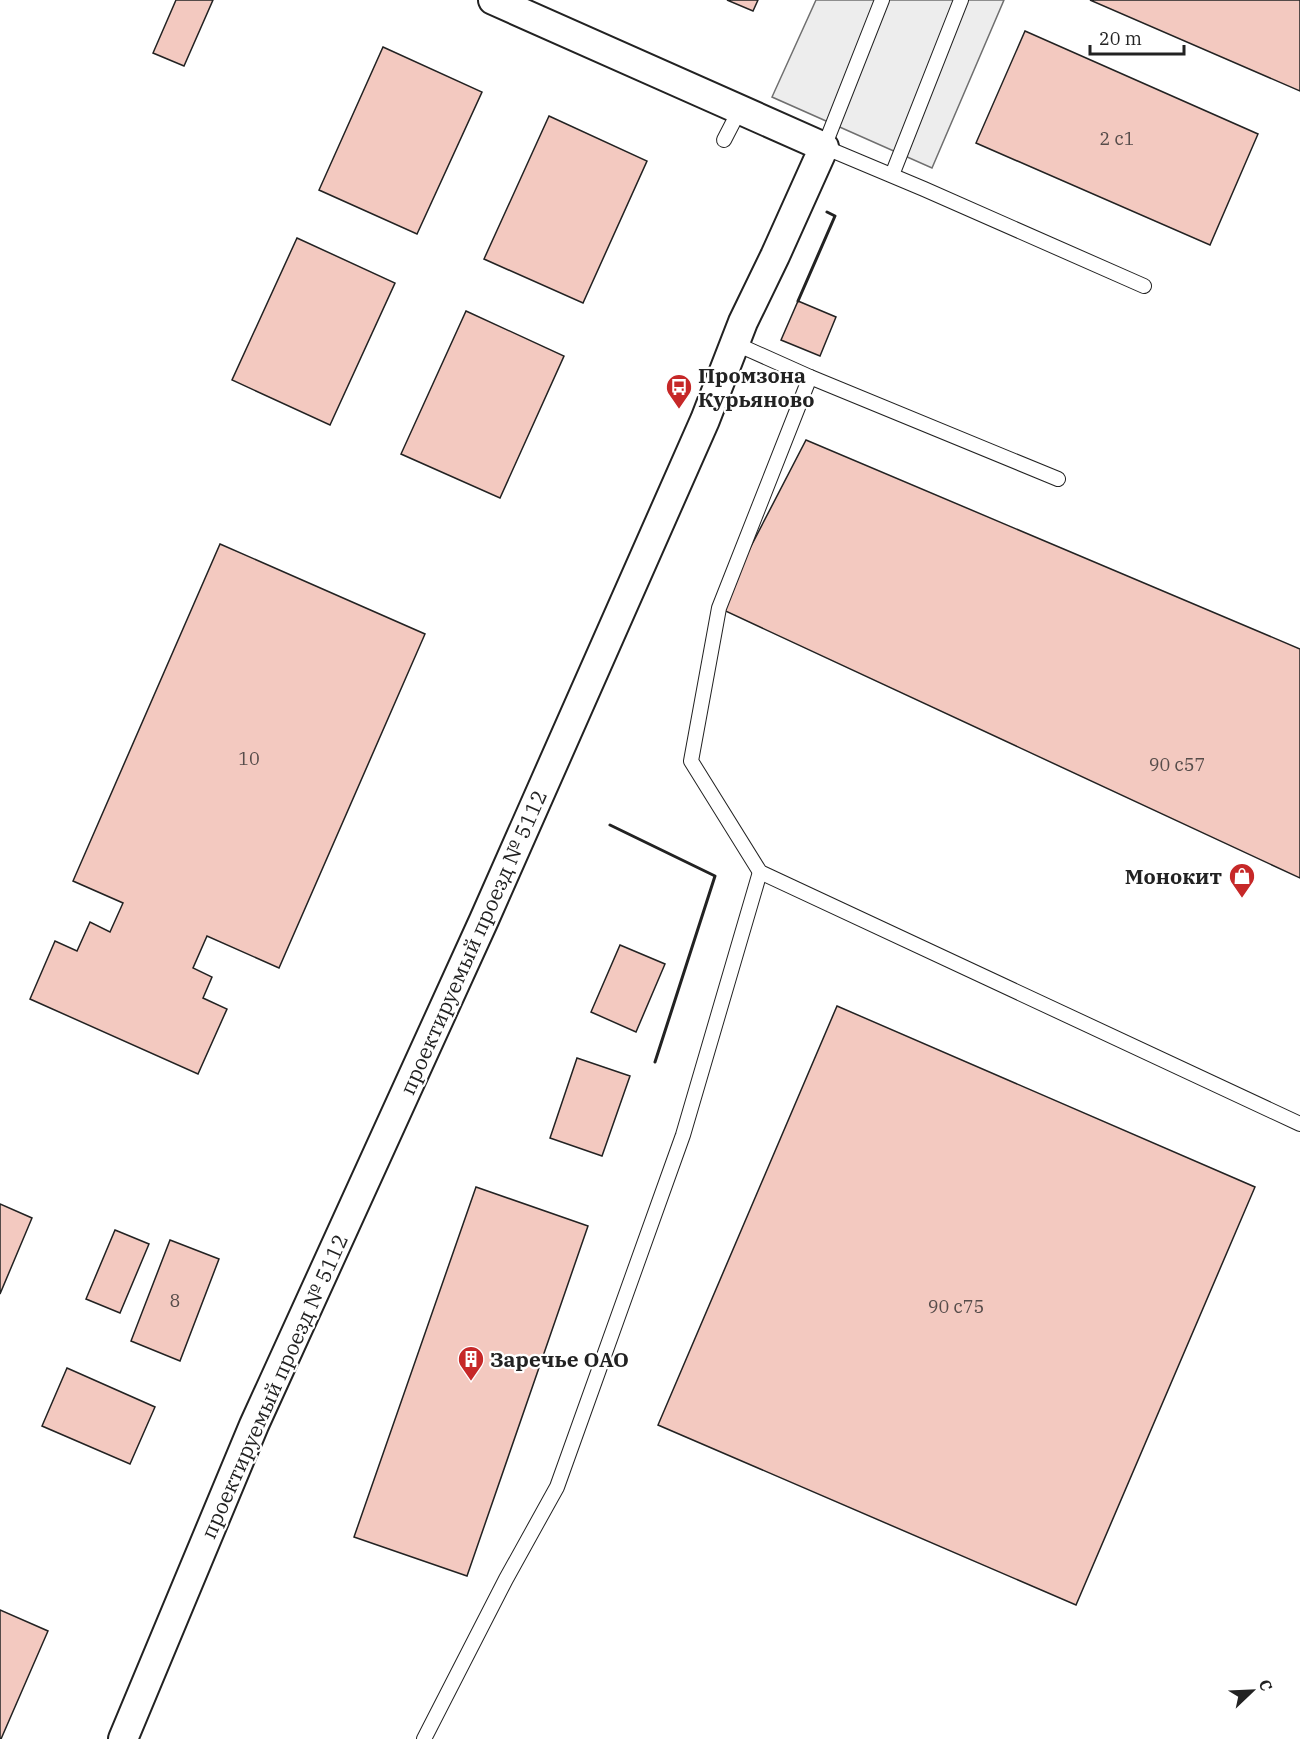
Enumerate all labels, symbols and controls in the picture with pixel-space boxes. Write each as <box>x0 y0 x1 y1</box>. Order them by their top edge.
scale bar <box>1090 18 1184 56</box>
text: 20 m <box>1099 27 1142 50</box>
house number: 2 с1 <box>1099 127 1135 150</box>
place label: Промзона Курьяново <box>698 361 815 413</box>
bus stop icon: Промзона Курьяново <box>664 372 694 410</box>
house number: 10 <box>238 747 260 770</box>
house number: 90 с57 <box>1149 753 1205 776</box>
street label: проектируемый проезд № 5112 <box>393 785 553 1099</box>
shop icon: Монокит <box>1227 861 1257 899</box>
place label: Монокит <box>1125 862 1222 890</box>
street label: проектируемый проезд № 5112 <box>194 1229 354 1543</box>
house number: 8 <box>170 1289 180 1312</box>
house number: 90 с75 <box>928 1295 984 1318</box>
building icon: Заречье ОАО <box>456 1344 486 1382</box>
place label: Заречье ОАО <box>490 1345 629 1373</box>
north arrow <box>1222 1661 1282 1721</box>
text: С <box>1255 1676 1277 1694</box>

